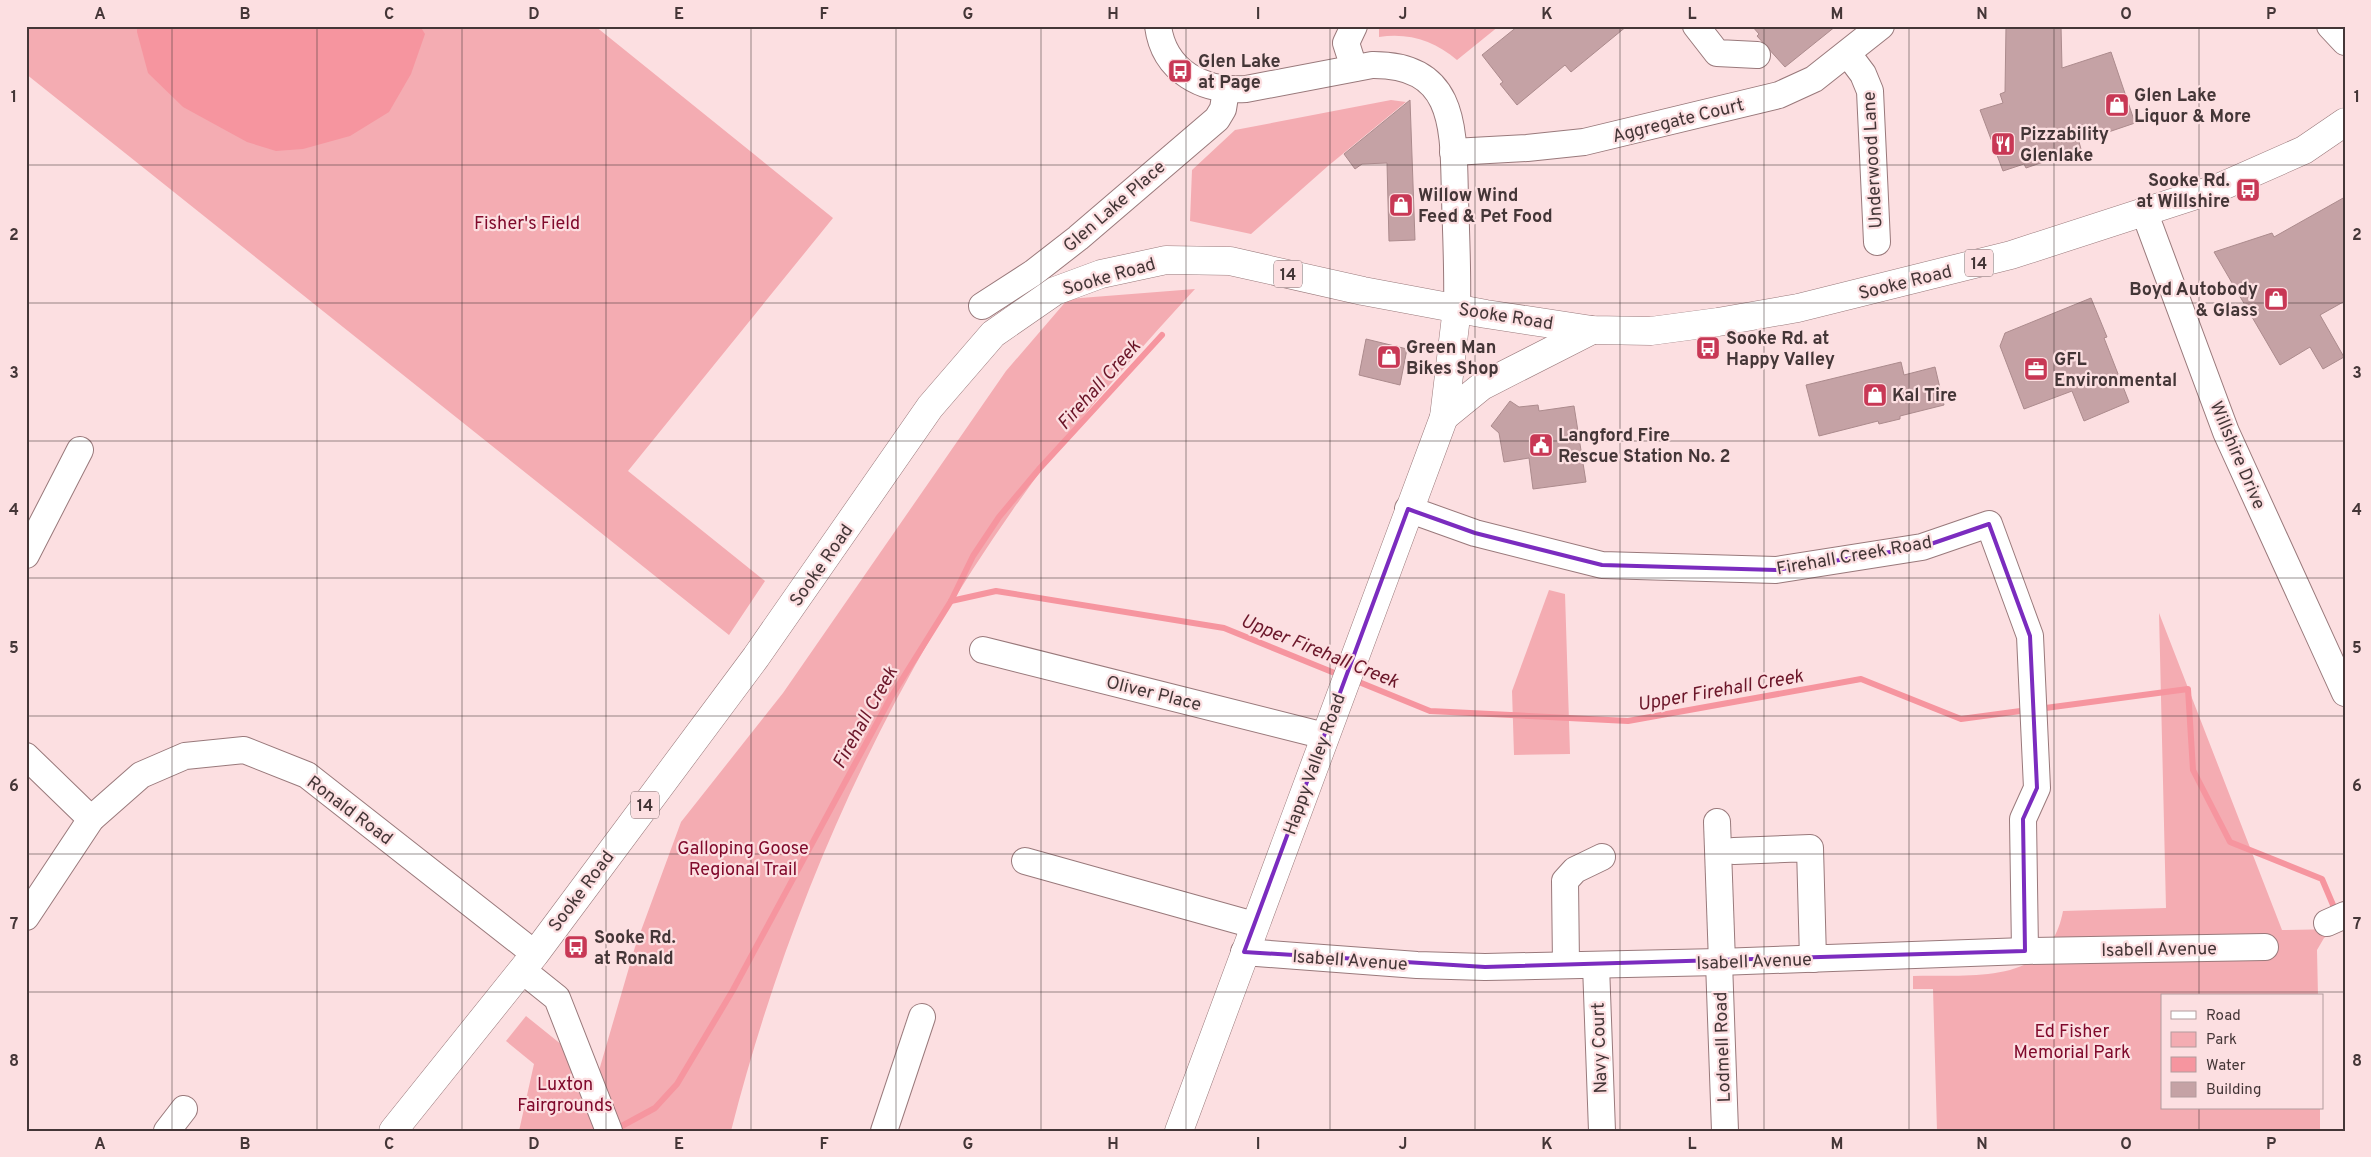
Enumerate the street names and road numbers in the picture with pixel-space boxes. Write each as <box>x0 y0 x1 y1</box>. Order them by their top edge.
street label: Underwood Lane <box>1858 91 1889 229</box>
street label: Aggregate Court <box>1610 94 1747 149</box>
street label: Glen Lake Place <box>1059 156 1171 258</box>
road number: 14 <box>1965 250 1993 276</box>
street label: Sooke Road <box>1060 253 1158 302</box>
road number: 14 <box>1274 260 1302 288</box>
street label: Sooke Road <box>1856 261 1954 306</box>
street label: Sooke Road <box>1457 299 1555 336</box>
street label: Willshire Drive <box>2203 398 2270 513</box>
street label: Sooke Road <box>785 520 859 612</box>
street label: Firehall Creek Road <box>1775 531 1934 581</box>
street label: Oliver Place <box>1104 672 1204 717</box>
street label: Happy Valley Road <box>1279 691 1352 838</box>
street label: Ronald Road <box>301 771 397 851</box>
road number: 14 <box>631 792 659 818</box>
street label: Sooke Road <box>544 847 620 937</box>
street label: Isabell Avenue <box>2101 938 2217 963</box>
street label: Isabell Avenue <box>1291 946 1408 977</box>
street label: Isabell Avenue <box>1696 949 1812 976</box>
street label: Lodmell Road <box>1710 991 1737 1103</box>
street label: Navy Court <box>1587 1002 1614 1094</box>

